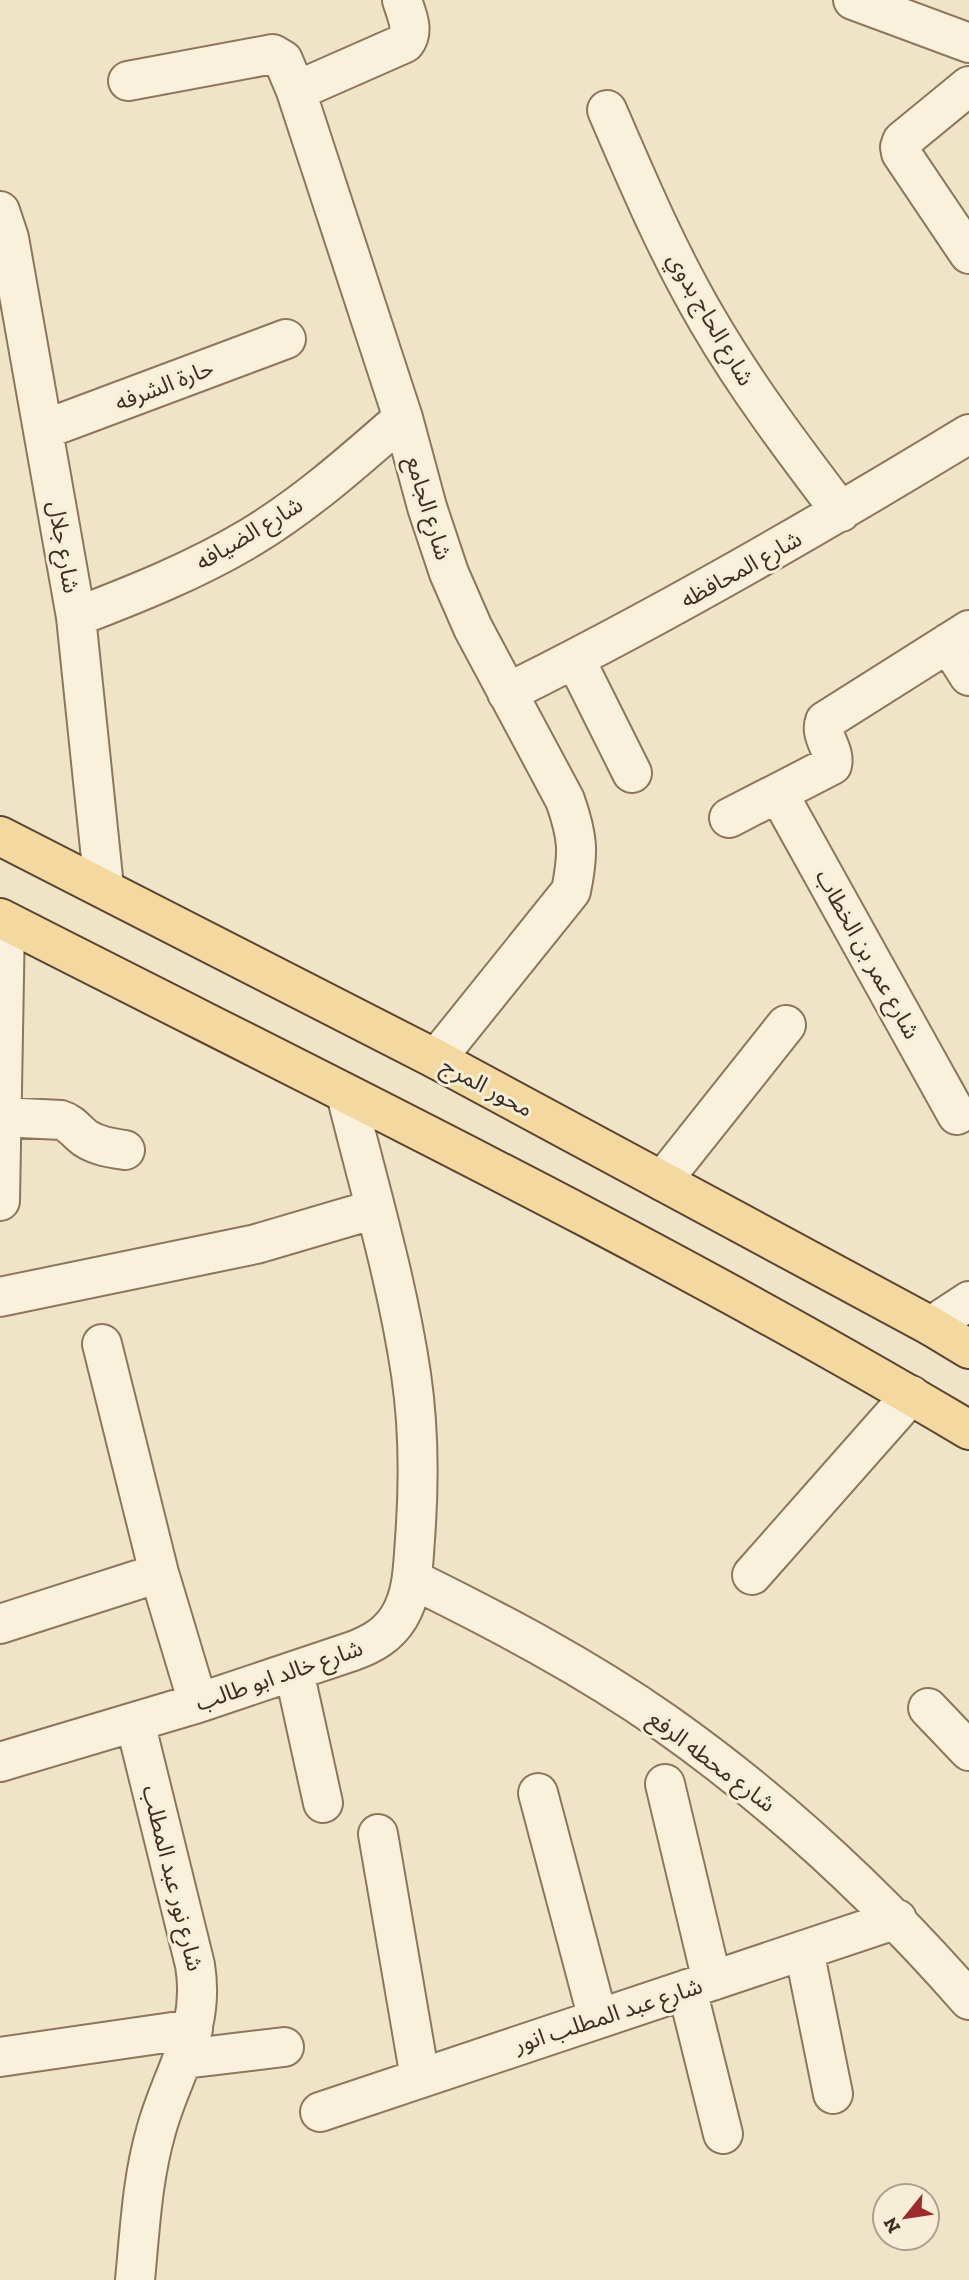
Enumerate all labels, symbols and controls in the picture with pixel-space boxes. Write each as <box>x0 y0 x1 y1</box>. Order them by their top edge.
street label: شارع الحاج بدوي <box>659 248 760 392</box>
street label: حارة الشرفه <box>111 353 217 417</box>
street label: شارع الجامع <box>397 453 458 564</box>
street label: شارع الضيافه <box>190 490 309 578</box>
street label: شارع جلال <box>39 499 86 596</box>
street label: شارع المحافظه <box>676 524 808 616</box>
street label: شارع عمر بن الخطاب <box>807 864 926 1045</box>
street label: محور المرج <box>435 1051 538 1125</box>
street label: شارع خالد ابو طالب <box>192 1633 367 1720</box>
street label: شارع محطه الرفع <box>641 1704 781 1820</box>
street label: شارع نور عبد المطلب <box>133 1782 210 1975</box>
street label: شارع عبد المطلب انور <box>509 1971 707 2062</box>
north arrow <box>871 2182 941 2252</box>
text: N <box>878 2213 905 2237</box>

